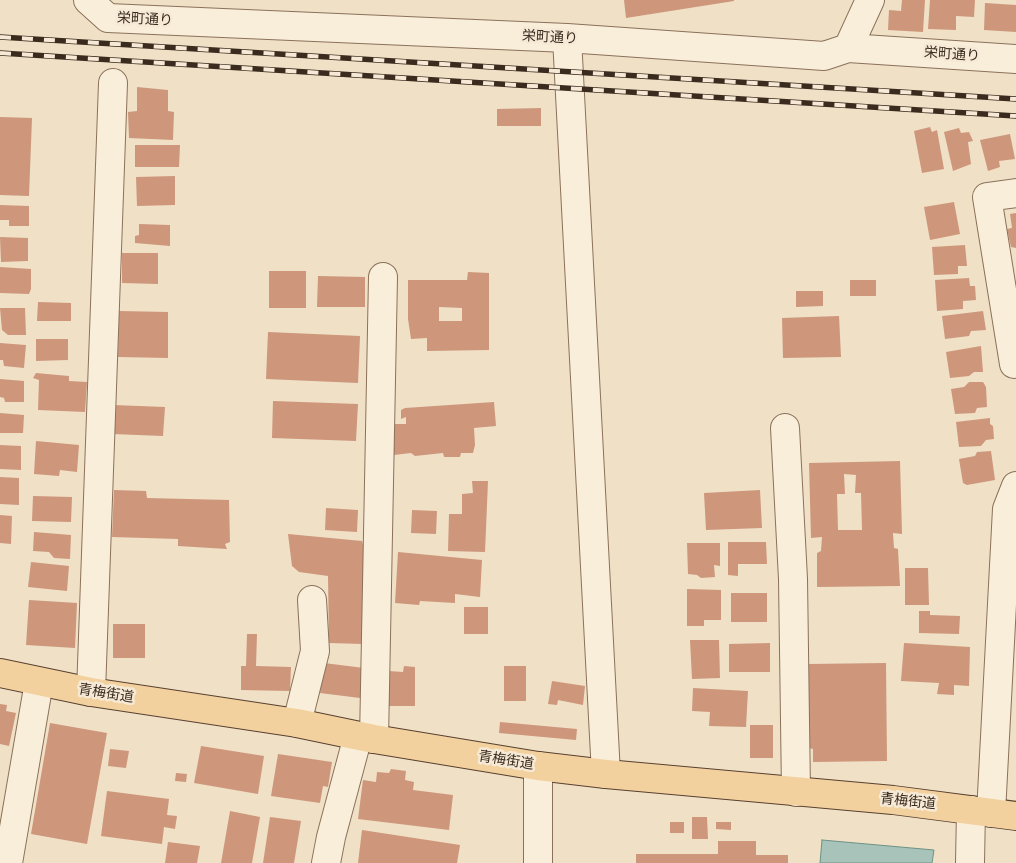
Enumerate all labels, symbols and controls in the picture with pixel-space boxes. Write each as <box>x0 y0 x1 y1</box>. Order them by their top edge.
street label: 栄町通り <box>117 10 173 30</box>
street label: 栄町通り <box>522 28 578 48</box>
street label: 栄町通り <box>923 45 981 65</box>
street label: 青梅街道 <box>77 681 135 707</box>
street label: 青梅街道 <box>477 748 535 774</box>
street label: 青梅街道 <box>879 791 937 813</box>

